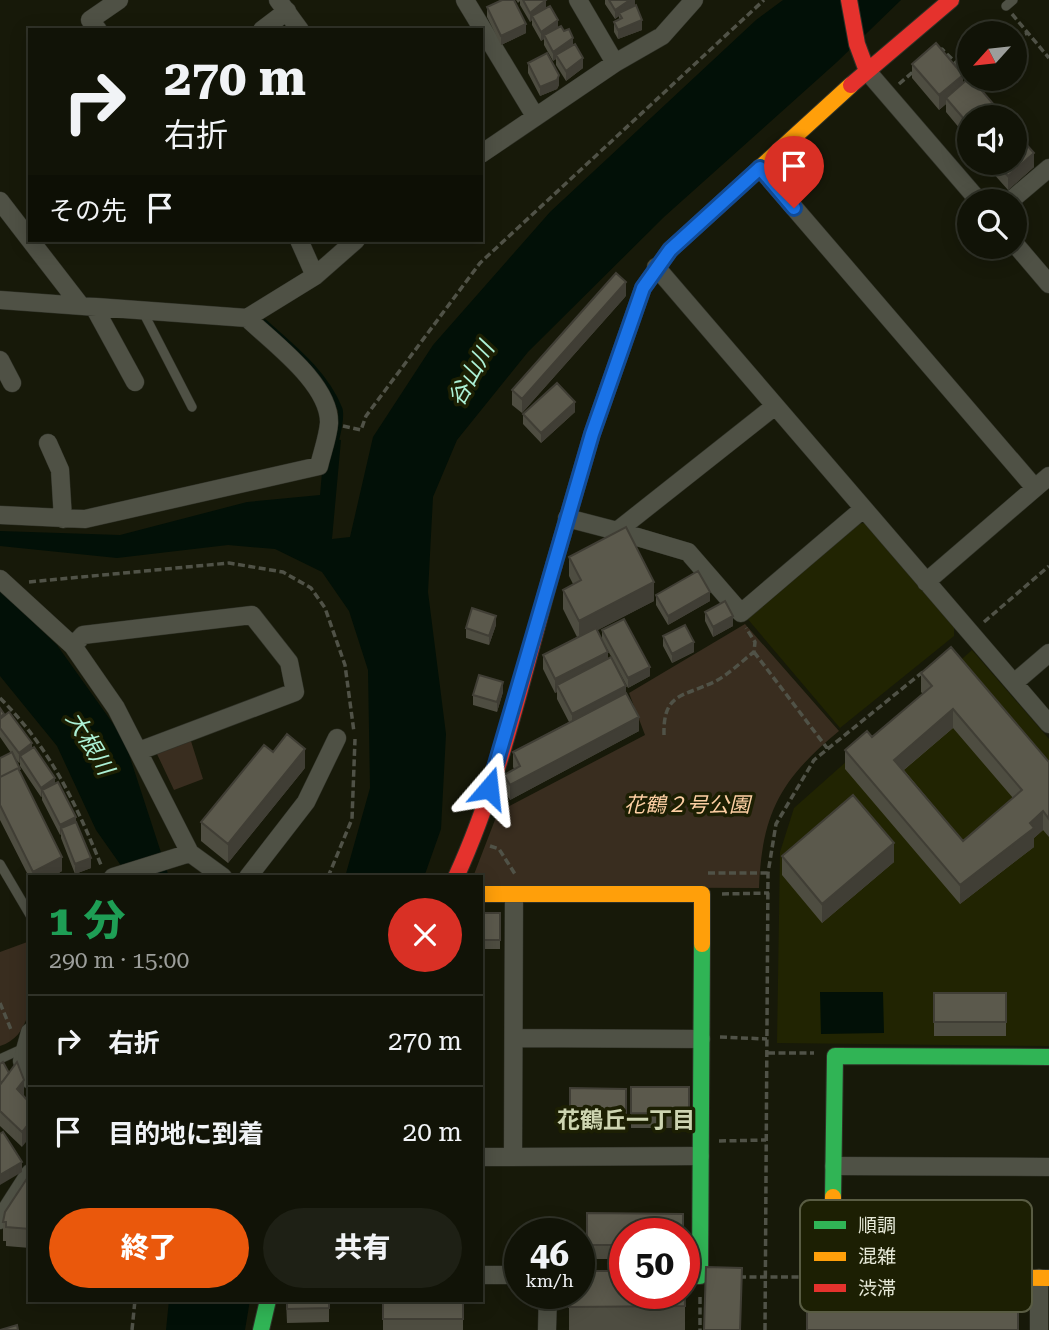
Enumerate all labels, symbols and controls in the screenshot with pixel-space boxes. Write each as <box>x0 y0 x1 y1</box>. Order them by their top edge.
north arrow <box>957 21 1027 91</box>
map controls <box>957 21 1027 259</box>
text: 270 m <box>164 50 306 107</box>
icon: right <box>49 56 140 147</box>
button: sound <box>957 105 1027 175</box>
text: 右折 <box>164 116 228 154</box>
pin <box>764 136 824 208</box>
icon: arrive <box>775 147 813 185</box>
icon: arrive <box>141 189 179 227</box>
button: search <box>957 189 1027 259</box>
text: その先 <box>49 196 127 226</box>
water label: 谷山川 <box>443 335 501 411</box>
water label: 大根川 <box>60 707 120 782</box>
position arrow <box>452 751 526 825</box>
park label: 花鶴２号公園 <box>624 793 753 817</box>
text: 1 分 <box>49 896 125 945</box>
button: close <box>388 898 462 972</box>
text: 290 m · 15:00 <box>49 947 189 974</box>
icon: right <box>49 1022 87 1060</box>
text: 270 m <box>388 1026 462 1056</box>
text: 右折 <box>108 1028 160 1058</box>
district label: 花鶴丘一丁目 <box>557 1107 695 1134</box>
icon: arrive <box>49 1113 87 1151</box>
text: 20 m <box>403 1117 462 1147</box>
text: 目的地に到着 <box>108 1119 264 1149</box>
legend <box>800 1200 1032 1312</box>
button: 終了 <box>49 1208 249 1288</box>
button: 共有 <box>263 1208 462 1288</box>
text: 順調 <box>858 1214 896 1237</box>
speed limit sign: 50 <box>609 1218 700 1309</box>
text: 46 <box>530 1234 569 1275</box>
text: 混雑 <box>858 1245 896 1268</box>
text: km/h <box>525 1270 574 1291</box>
text: 渋滞 <box>858 1277 896 1300</box>

